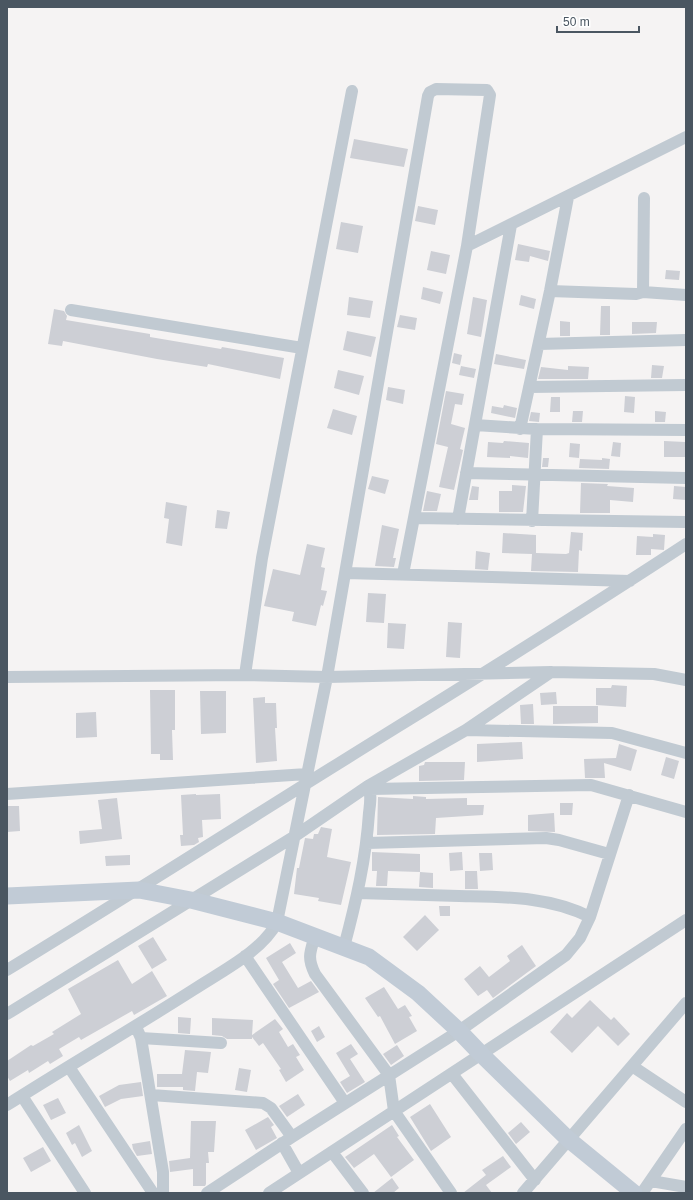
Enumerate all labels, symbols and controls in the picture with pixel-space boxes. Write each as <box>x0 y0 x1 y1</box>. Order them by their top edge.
scale bar <box>557 8 639 34</box>
text: 50 m <box>563 15 590 29</box>

